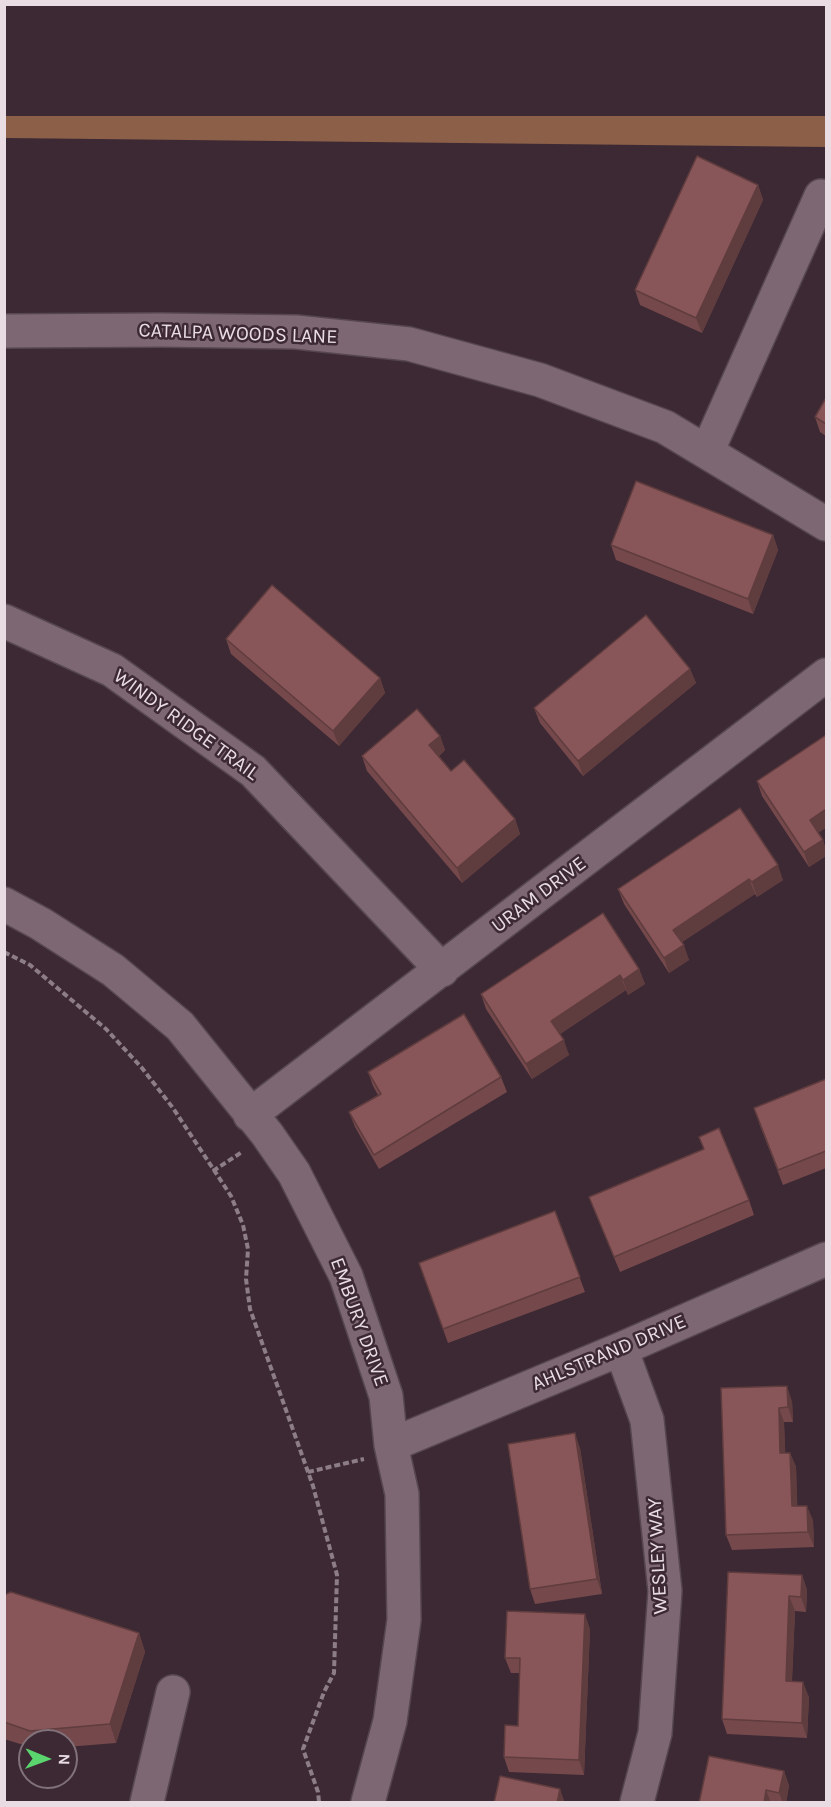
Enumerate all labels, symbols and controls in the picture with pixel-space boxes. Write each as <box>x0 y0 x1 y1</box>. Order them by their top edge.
street label: CATALPA WOODS LANE <box>138 319 338 349</box>
street label: WINDY RIDGE TRAIL <box>108 664 264 786</box>
street label: URAM DRIVE <box>487 852 591 938</box>
street label: EMBURY DRIVE <box>325 1254 393 1390</box>
street label: AHLSTRAND DRIVE <box>528 1310 690 1396</box>
street label: WESLEY WAY <box>643 1497 673 1615</box>
north arrow <box>18 1729 78 1789</box>
text: N <box>55 1753 74 1765</box>

